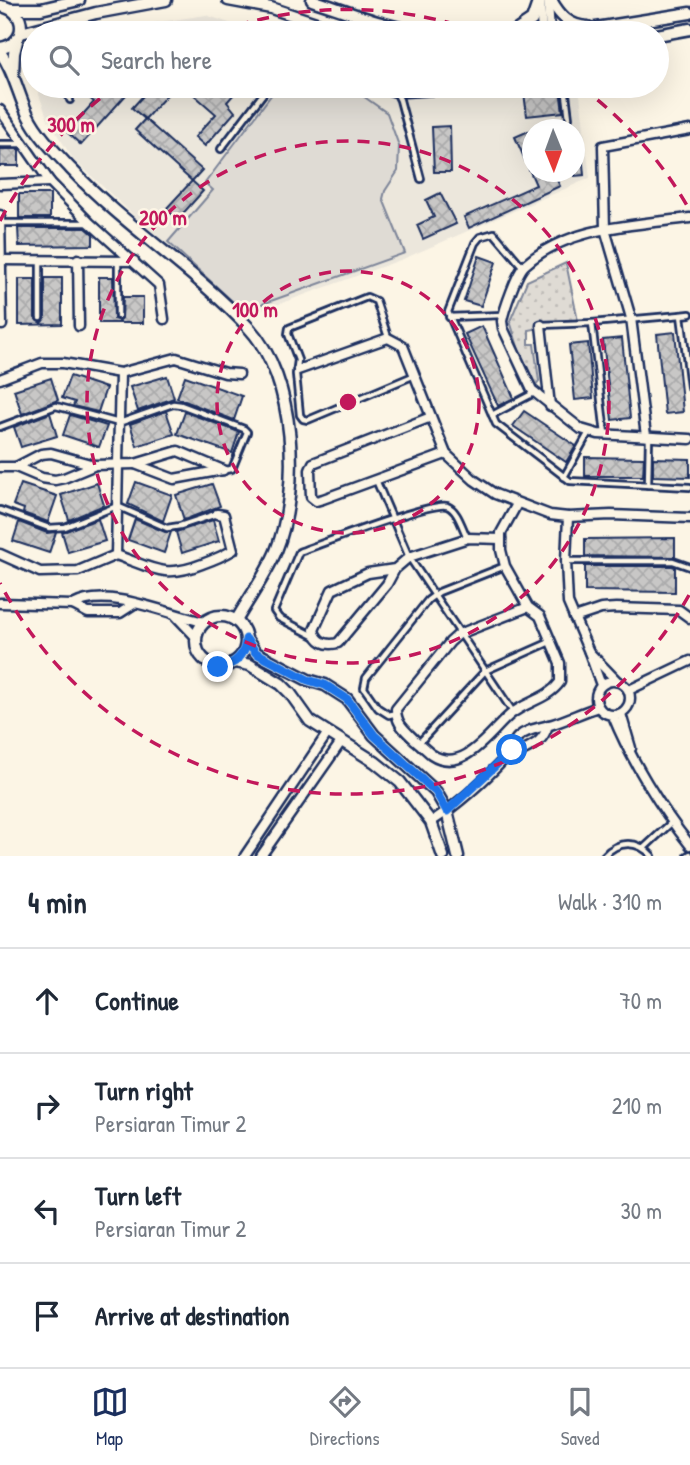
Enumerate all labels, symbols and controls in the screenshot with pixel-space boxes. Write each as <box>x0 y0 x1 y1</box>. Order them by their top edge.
search box <box>21 21 669 98</box>
icon: search <box>45 41 83 79</box>
text: Search here <box>101 42 212 77</box>
text: 300 m <box>47 110 95 139</box>
north arrow <box>522 119 585 182</box>
text: 200 m <box>139 203 187 232</box>
text: 100 m <box>232 295 278 324</box>
centre of rings <box>336 390 360 414</box>
route end <box>202 651 233 682</box>
route start <box>496 734 527 765</box>
text: 4 min <box>28 882 87 922</box>
text: Walk · 310 m <box>558 886 662 917</box>
icon: ahead <box>28 982 66 1020</box>
text: Continue <box>95 983 179 1018</box>
text: 70 m <box>619 985 662 1016</box>
text: Turn right <box>95 1073 193 1108</box>
icon: right <box>28 1087 66 1125</box>
text: 210 m <box>612 1090 662 1121</box>
text: Persiaran Timur 2 <box>95 1108 246 1139</box>
text: Turn left <box>95 1178 181 1213</box>
icon: left <box>28 1192 66 1230</box>
text: 30 m <box>620 1195 662 1226</box>
text: Persiaran Timur 2 <box>95 1213 246 1244</box>
icon: arrive <box>28 1297 66 1335</box>
text: Arrive at destination <box>95 1298 290 1333</box>
tab: Map <box>91 1383 129 1451</box>
tab: Directions <box>310 1383 380 1451</box>
tab: Saved <box>561 1383 599 1451</box>

